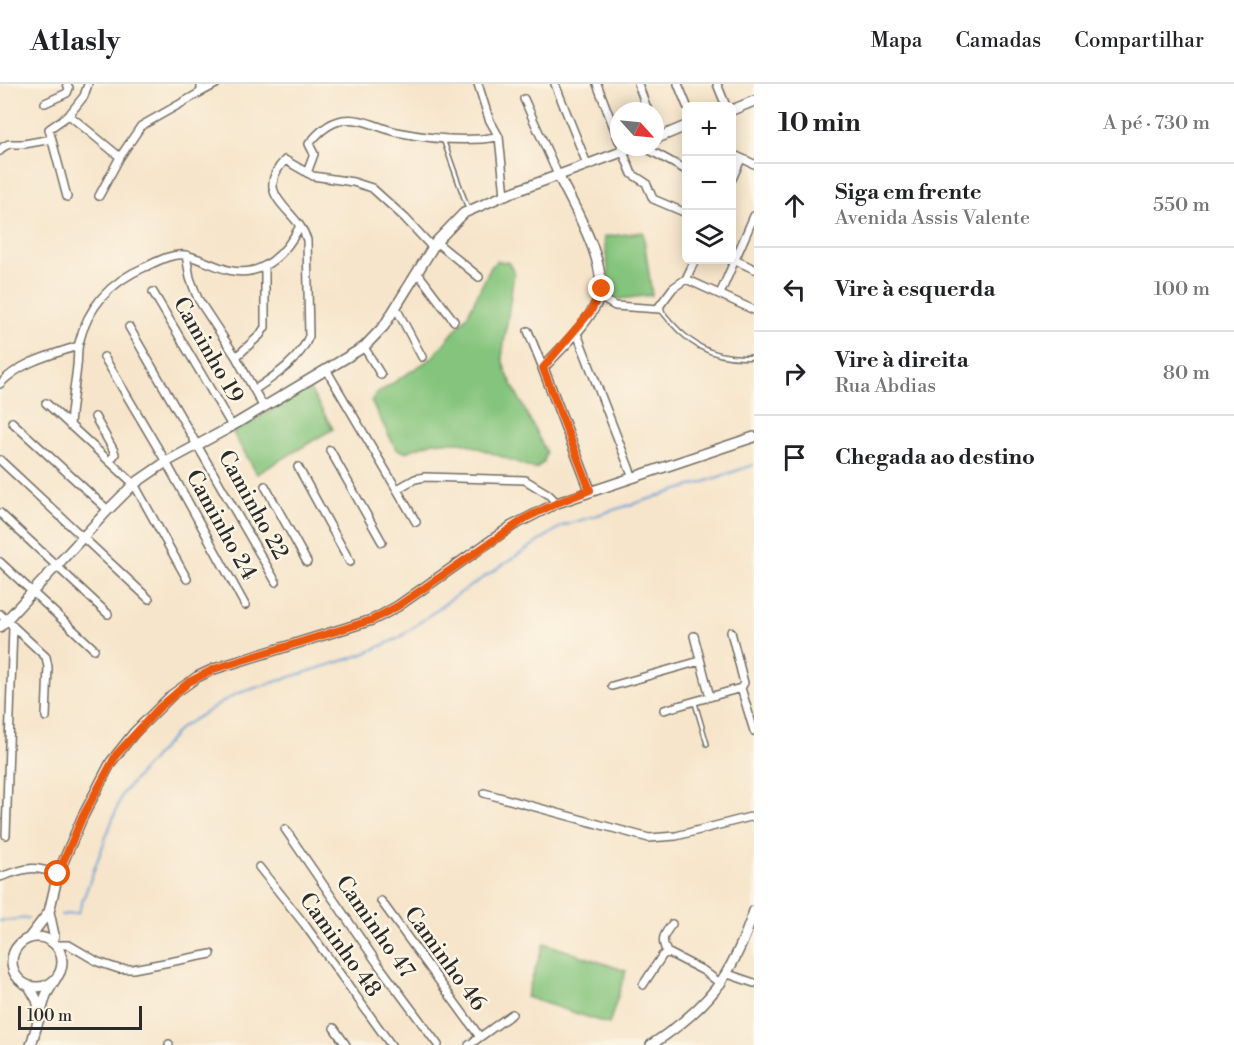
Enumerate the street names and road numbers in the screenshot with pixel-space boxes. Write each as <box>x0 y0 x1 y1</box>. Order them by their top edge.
street label: Caminho 19 <box>167 292 249 408</box>
street label: Caminho 22 <box>212 446 294 564</box>
street label: Caminho 24 <box>180 465 262 585</box>
street label: Caminho 47 <box>330 870 420 984</box>
street label: Caminho 48 <box>293 888 387 1002</box>
street label: Caminho 46 <box>398 902 492 1016</box>

